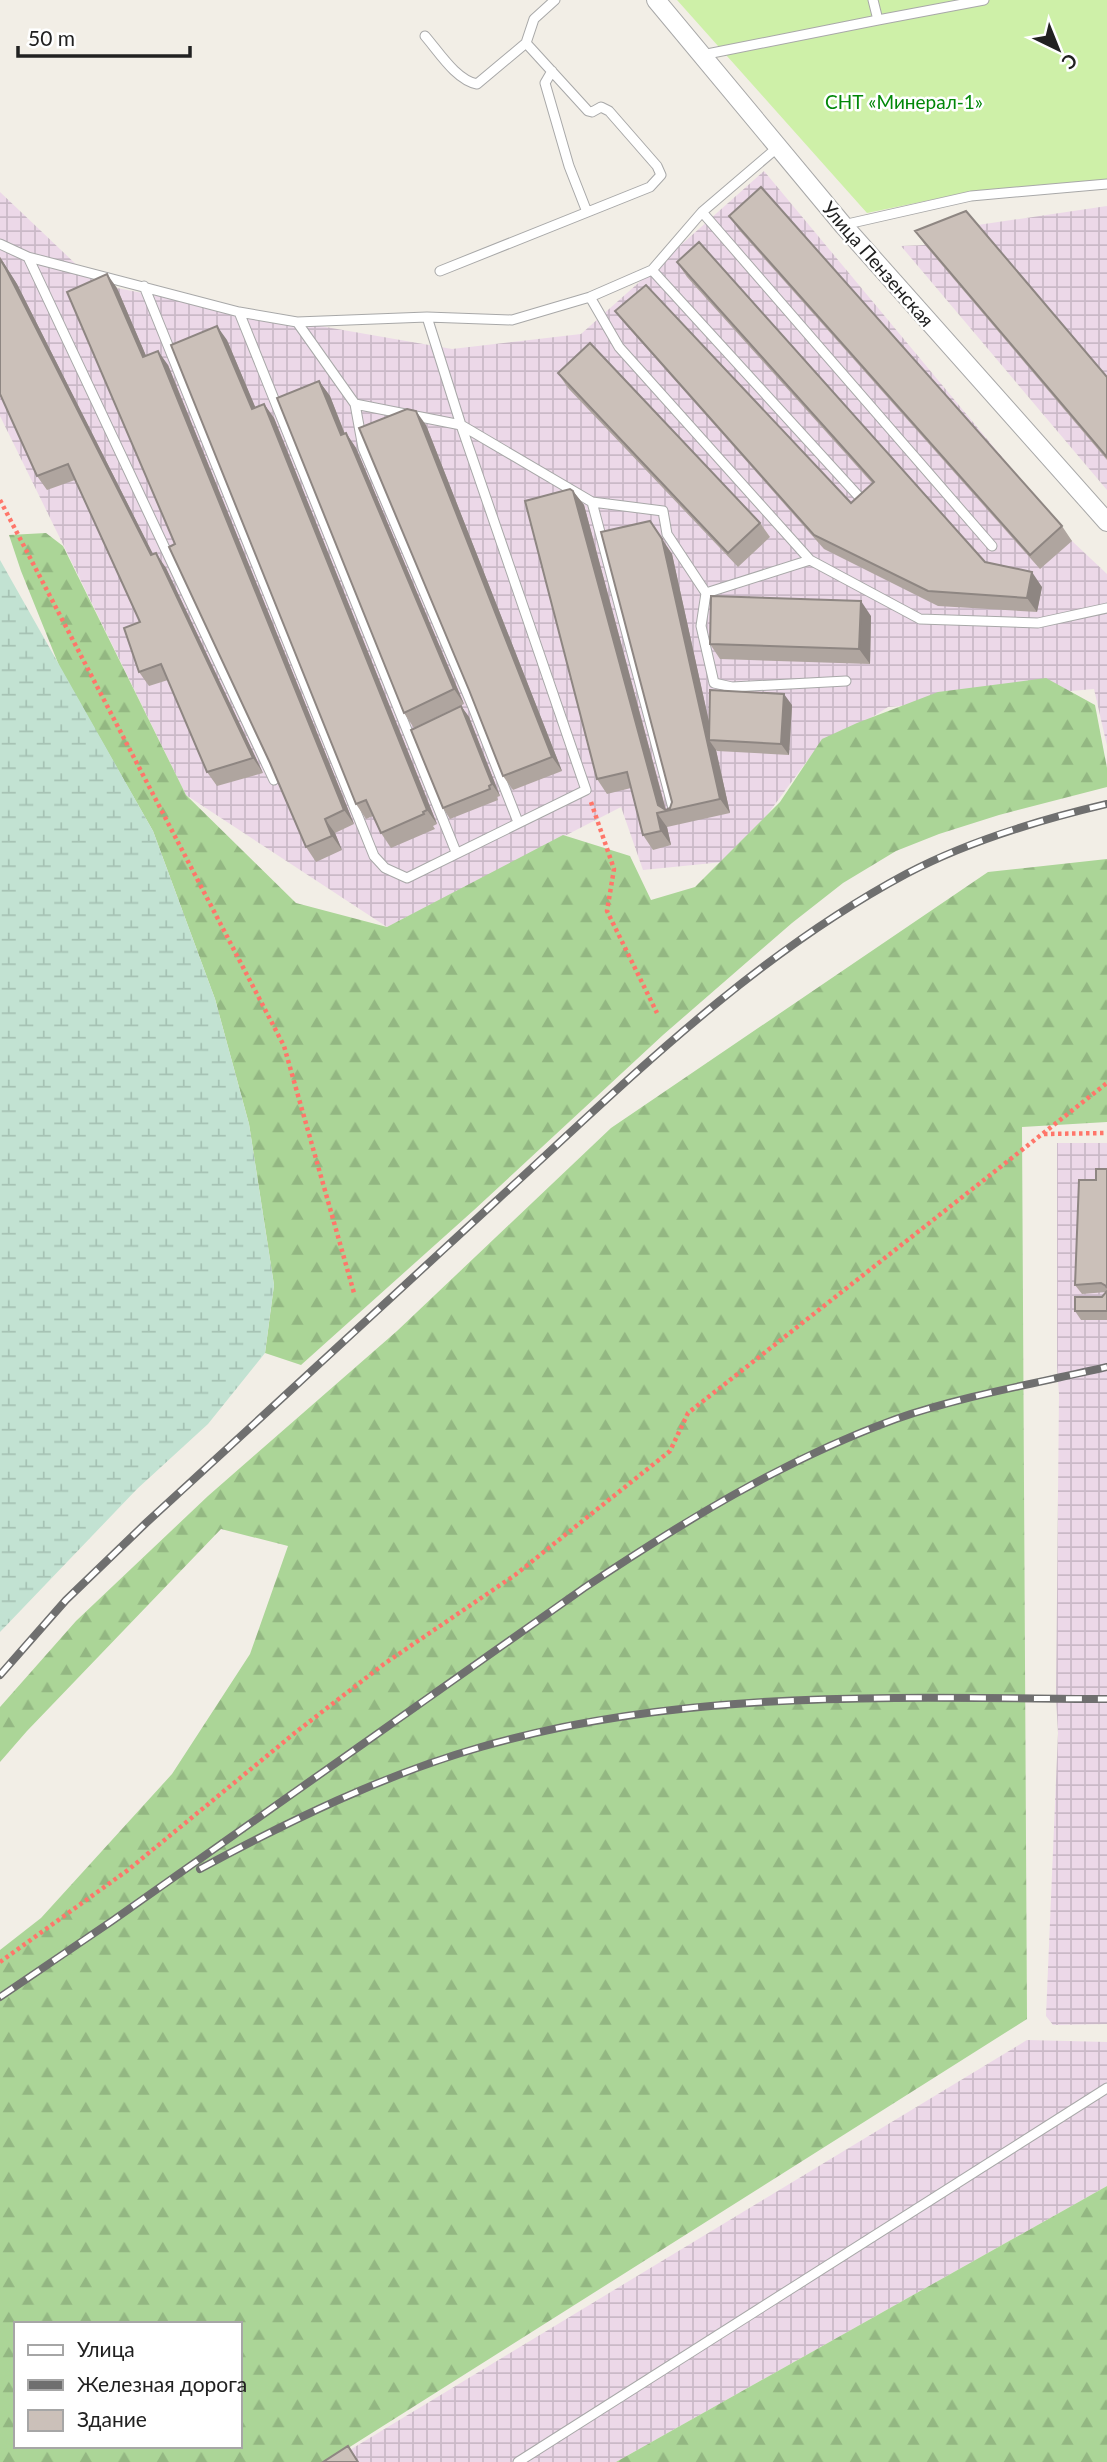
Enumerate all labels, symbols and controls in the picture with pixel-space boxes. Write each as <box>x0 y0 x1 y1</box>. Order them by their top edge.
scale bar <box>18 14 189 58</box>
north arrow <box>1023 14 1093 84</box>
text: 50 m <box>28 25 75 50</box>
text: С <box>1057 49 1082 75</box>
park label: СНТ «Минерал-1» <box>825 90 983 113</box>
street label: Улица Пензенская <box>818 196 939 331</box>
legend <box>14 2322 242 2448</box>
text: Улица <box>77 2336 135 2361</box>
text: Железная дорога <box>77 2371 247 2396</box>
text: Здание <box>77 2406 147 2431</box>

